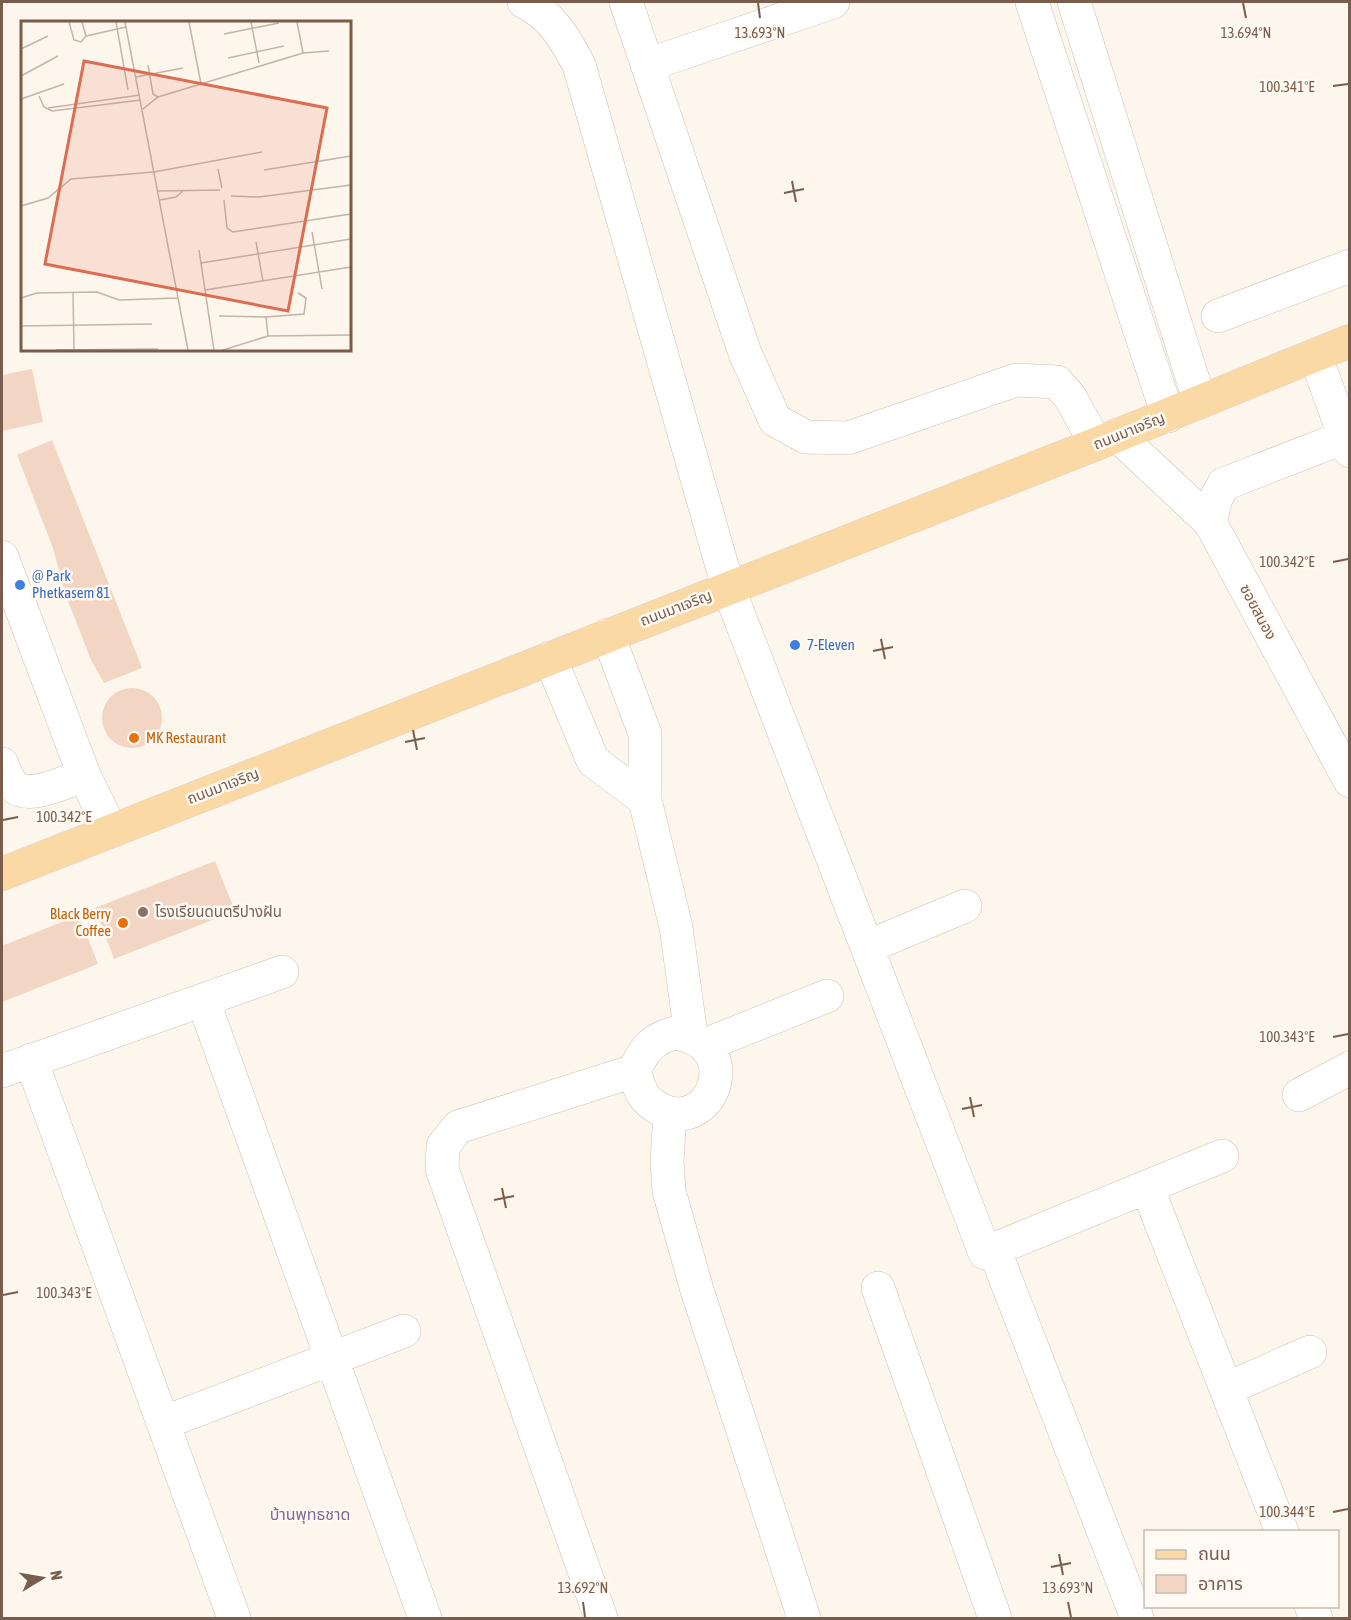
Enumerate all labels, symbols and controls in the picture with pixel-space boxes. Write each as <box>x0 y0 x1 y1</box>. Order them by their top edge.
inset map <box>21 21 351 351</box>
text: 13.693°N <box>735 24 785 41</box>
text: 13.694°N <box>1221 24 1271 41</box>
text: 100.341°E <box>1259 78 1315 95</box>
street label: ถนนมาเจริญ <box>1091 408 1167 453</box>
text: 100.342°E <box>1259 553 1315 570</box>
place label: @ Park Phetkasem 81 <box>32 567 110 601</box>
marker: @ Park Phetkasem 81 <box>13 578 27 592</box>
street label: ซอยสนอง <box>1237 581 1280 642</box>
street label: ถนนมาเจริญ <box>637 586 714 629</box>
place label: 7-Eleven <box>807 636 855 653</box>
marker: 7-Eleven <box>788 638 802 652</box>
place label: MK Restaurant <box>146 729 226 746</box>
marker: MK Restaurant <box>127 731 141 745</box>
street label: ถนนมาเจริญ <box>184 764 261 807</box>
text: 100.342°E <box>36 808 92 825</box>
place label: โรงเรียนดนตรีปางฝัน <box>155 903 282 920</box>
place label: Black Berry Coffee <box>50 905 111 939</box>
marker: โรงเรียนดนตรีปางฝัน <box>136 905 150 919</box>
marker: Black Berry Coffee <box>116 916 130 930</box>
text: 100.343°E <box>1259 1028 1315 1045</box>
text: 100.343°E <box>36 1284 92 1301</box>
text: 100.344°E <box>1259 1503 1315 1520</box>
district label: บ้านพุทธชาด <box>270 1505 350 1524</box>
legend <box>1144 1530 1339 1608</box>
text: ถนน <box>1198 1543 1231 1564</box>
north arrow <box>12 1548 72 1608</box>
text: N <box>47 1569 66 1581</box>
text: อาคาร <box>1198 1573 1243 1594</box>
text: 13.692°N <box>558 1579 608 1596</box>
text: 13.693°N <box>1043 1579 1093 1596</box>

